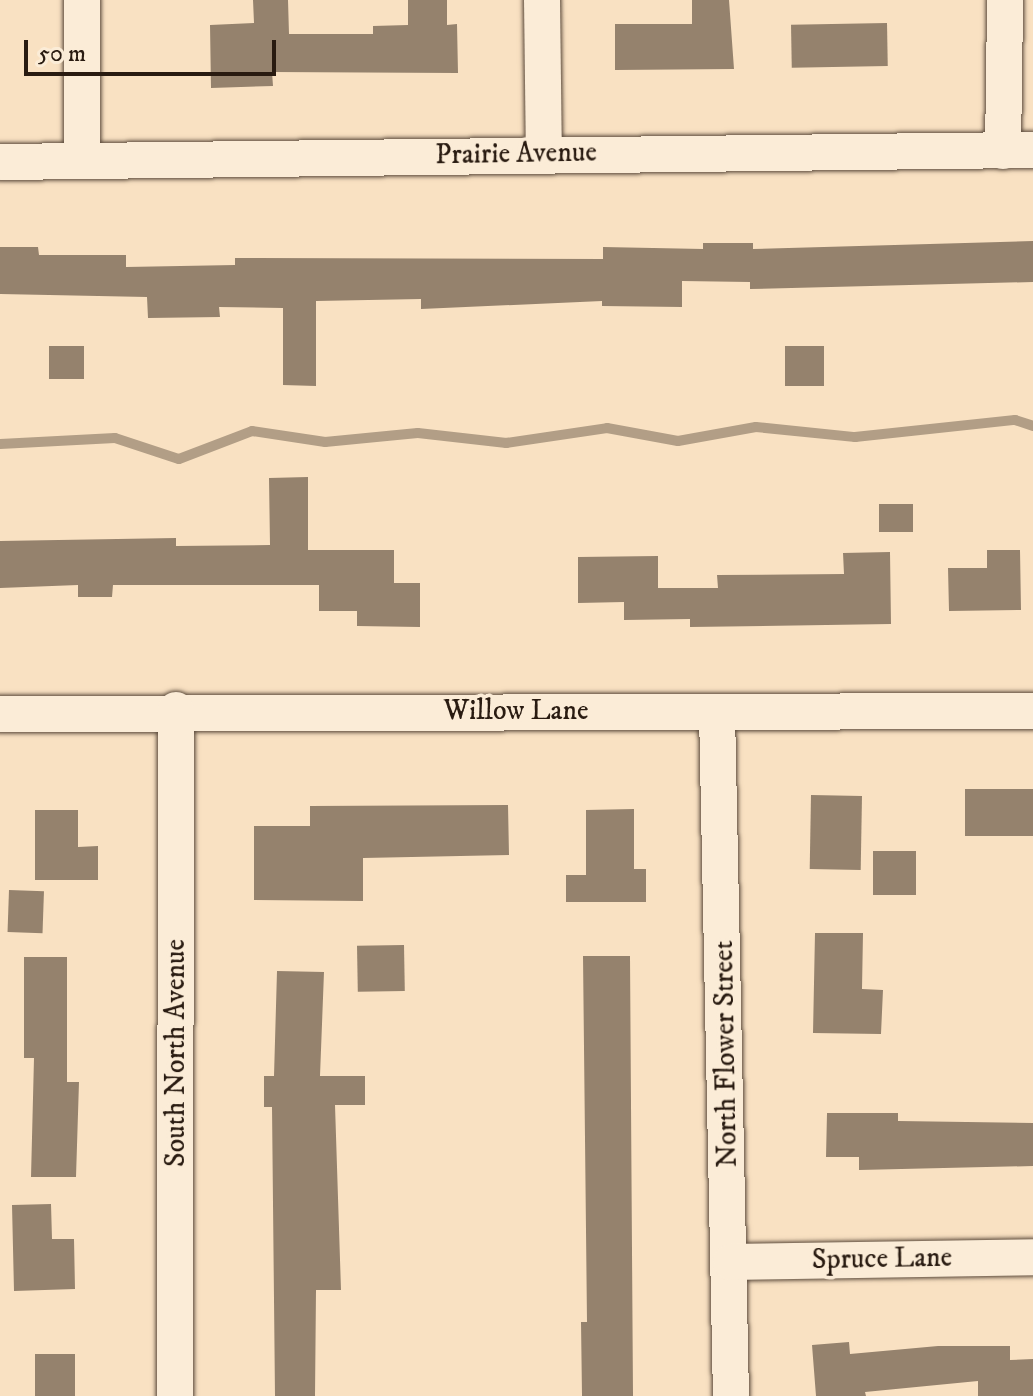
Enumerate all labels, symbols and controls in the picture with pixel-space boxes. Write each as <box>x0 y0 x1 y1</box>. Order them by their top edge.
scale bar <box>28 24 280 74</box>
text: 50 m <box>38 39 86 69</box>
street label: Prairie Avenue <box>435 136 597 172</box>
street label: Willow Lane <box>443 694 589 728</box>
street label: South North Avenue <box>159 939 193 1167</box>
street label: North Flower Street <box>707 940 745 1168</box>
street label: Spruce Lane <box>812 1241 952 1277</box>

